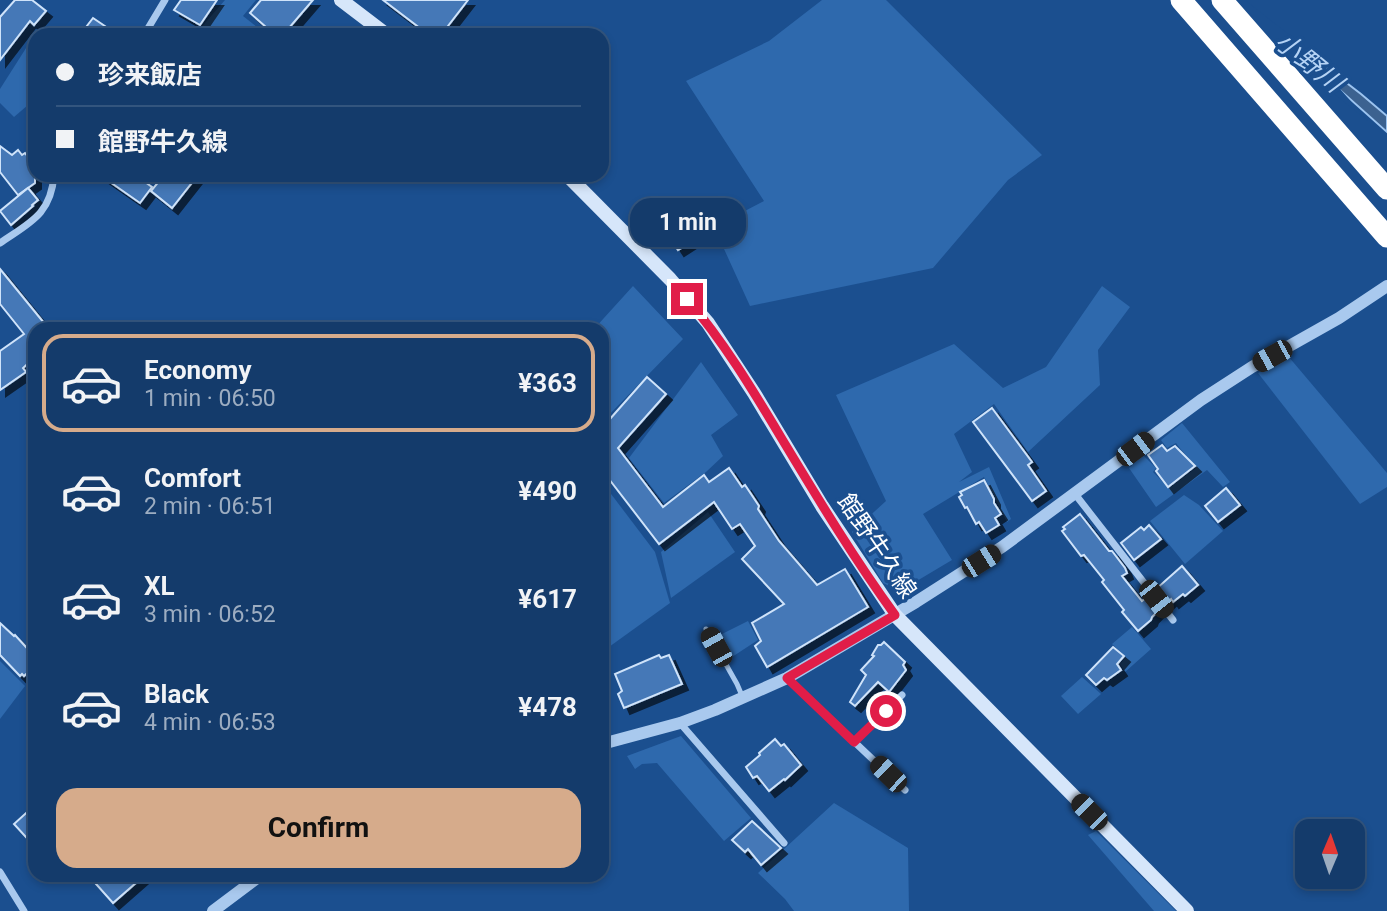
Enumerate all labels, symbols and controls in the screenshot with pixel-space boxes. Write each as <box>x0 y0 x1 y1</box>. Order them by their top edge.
water label: 小野川 <box>1269 26 1351 100</box>
text: 珍来飯店 <box>98 60 202 90</box>
text: 館野牛久線 <box>98 127 228 157</box>
callout: 1 min <box>629 198 745 246</box>
text: 1 min <box>659 209 717 236</box>
route end <box>671 283 703 315</box>
car <box>1249 337 1296 375</box>
icon: car <box>60 352 123 415</box>
text: Economy <box>144 355 251 385</box>
text: ¥363 <box>518 368 577 398</box>
text: 1 min · 06:50 <box>144 385 276 412</box>
car <box>1112 428 1159 470</box>
icon: car <box>60 460 123 523</box>
text: Comfort <box>144 463 241 493</box>
text: ¥490 <box>518 476 577 506</box>
street label: 館野牛久線 <box>832 488 922 604</box>
text: 2 min · 06:51 <box>144 493 276 520</box>
car <box>958 541 1005 581</box>
icon: car <box>60 568 123 631</box>
text: XL <box>144 571 175 601</box>
car <box>1135 576 1178 622</box>
text: ¥617 <box>518 584 577 614</box>
text: 3 min · 06:52 <box>144 601 276 628</box>
car <box>697 624 736 670</box>
icon: car <box>60 676 123 739</box>
text: Black <box>144 679 209 709</box>
text: ¥478 <box>518 692 577 722</box>
route start <box>870 695 902 727</box>
text: 4 min · 06:53 <box>144 709 276 736</box>
car <box>866 752 911 796</box>
button: Confirm <box>56 788 581 868</box>
car <box>1067 790 1112 834</box>
north arrow <box>1295 819 1365 889</box>
map controls <box>1295 819 1365 889</box>

